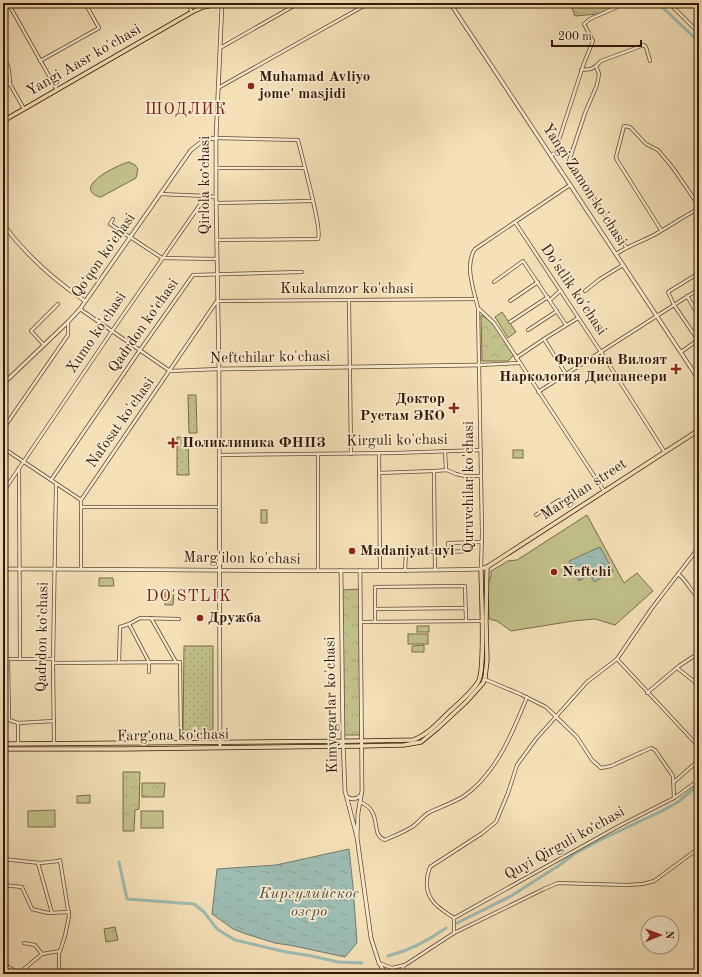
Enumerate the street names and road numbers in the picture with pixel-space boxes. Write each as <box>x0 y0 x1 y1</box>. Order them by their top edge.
street label: Yangi Aasr ko'chasi <box>24 22 144 100</box>
street label: Yangi Zamon ko'chasi <box>539 121 629 249</box>
street label: Qirlola koʻchasi <box>198 136 213 234</box>
street label: Qoʻqon koʻchasi <box>69 211 139 301</box>
street label: Do'stlik ko'chasi <box>537 242 609 338</box>
street label: Qadrdon koʻchasi <box>106 276 182 376</box>
street label: Kukalamzor ko'chasi <box>280 282 414 297</box>
street label: Xumo ko'chasi <box>64 290 130 376</box>
street label: Neftchilar ko'chasi <box>210 349 330 367</box>
street label: Nafosat ko'chasi <box>84 375 158 471</box>
street label: Quruvchilar ko'chasi <box>462 421 477 553</box>
street label: Kirguli ko'chasi <box>346 433 448 449</box>
street label: Margilan street <box>538 457 630 523</box>
street label: Marg'ilon ko'chasi <box>183 550 301 568</box>
street label: Qadrdon koʻchasi <box>35 582 51 692</box>
street label: Kimyogarlar ko'chasi <box>323 636 341 774</box>
street label: Fargʻona koʻchasi <box>117 728 229 744</box>
street label: Quyi Qirguli koʻchasi <box>502 805 628 883</box>

